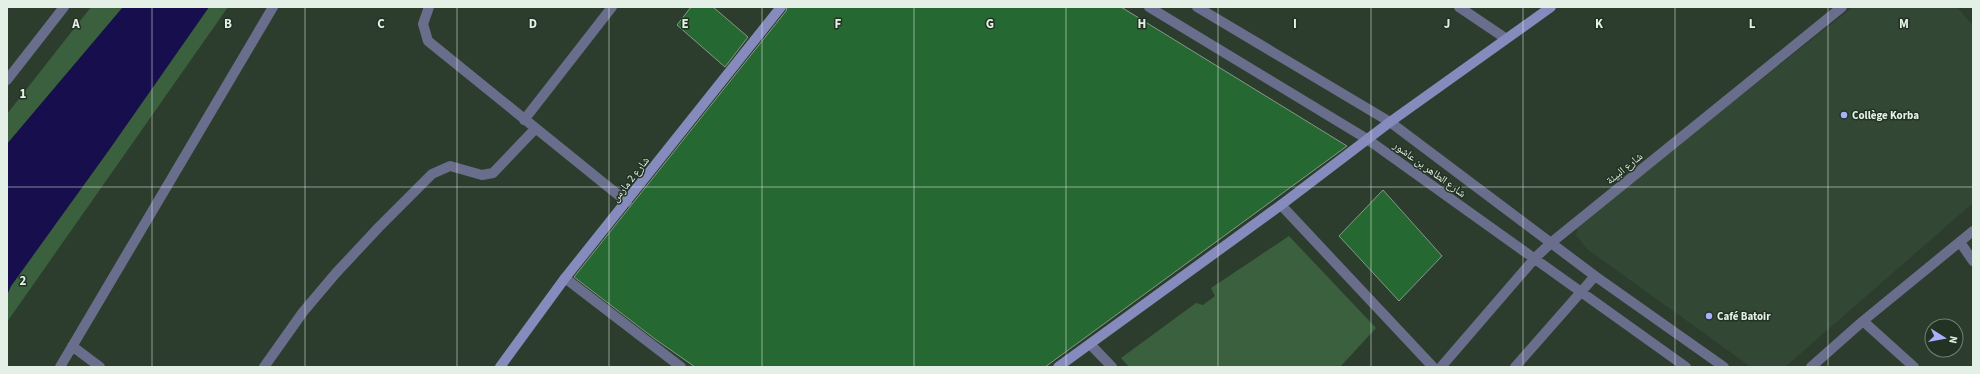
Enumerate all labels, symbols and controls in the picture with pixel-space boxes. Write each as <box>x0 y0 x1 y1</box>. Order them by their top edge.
text: A <box>71 15 80 33</box>
text: B <box>224 15 232 33</box>
text: C <box>377 15 385 33</box>
text: D <box>529 15 537 33</box>
text: E <box>681 15 689 33</box>
text: F <box>835 15 842 33</box>
text: G <box>986 15 994 33</box>
text: H <box>1138 15 1146 33</box>
text: I <box>1293 15 1297 33</box>
text: J <box>1444 15 1450 33</box>
text: K <box>1595 15 1604 33</box>
text: L <box>1749 15 1756 33</box>
text: M <box>1899 15 1909 33</box>
text: 1 <box>20 85 27 103</box>
place label: Collège Korba <box>1852 108 1919 123</box>
marker: Collège Korba <box>1839 110 1849 120</box>
street label: شارع الطاهر بن عاشور <box>1389 137 1469 201</box>
street label: شارع البيئة <box>1603 149 1646 188</box>
street label: شارع 2 مارس <box>608 153 653 205</box>
text: 2 <box>20 272 27 290</box>
place label: Café Batoir <box>1717 309 1771 324</box>
marker: Café Batoir <box>1704 311 1714 321</box>
north arrow <box>1924 318 1964 358</box>
text: N <box>1945 335 1961 345</box>

